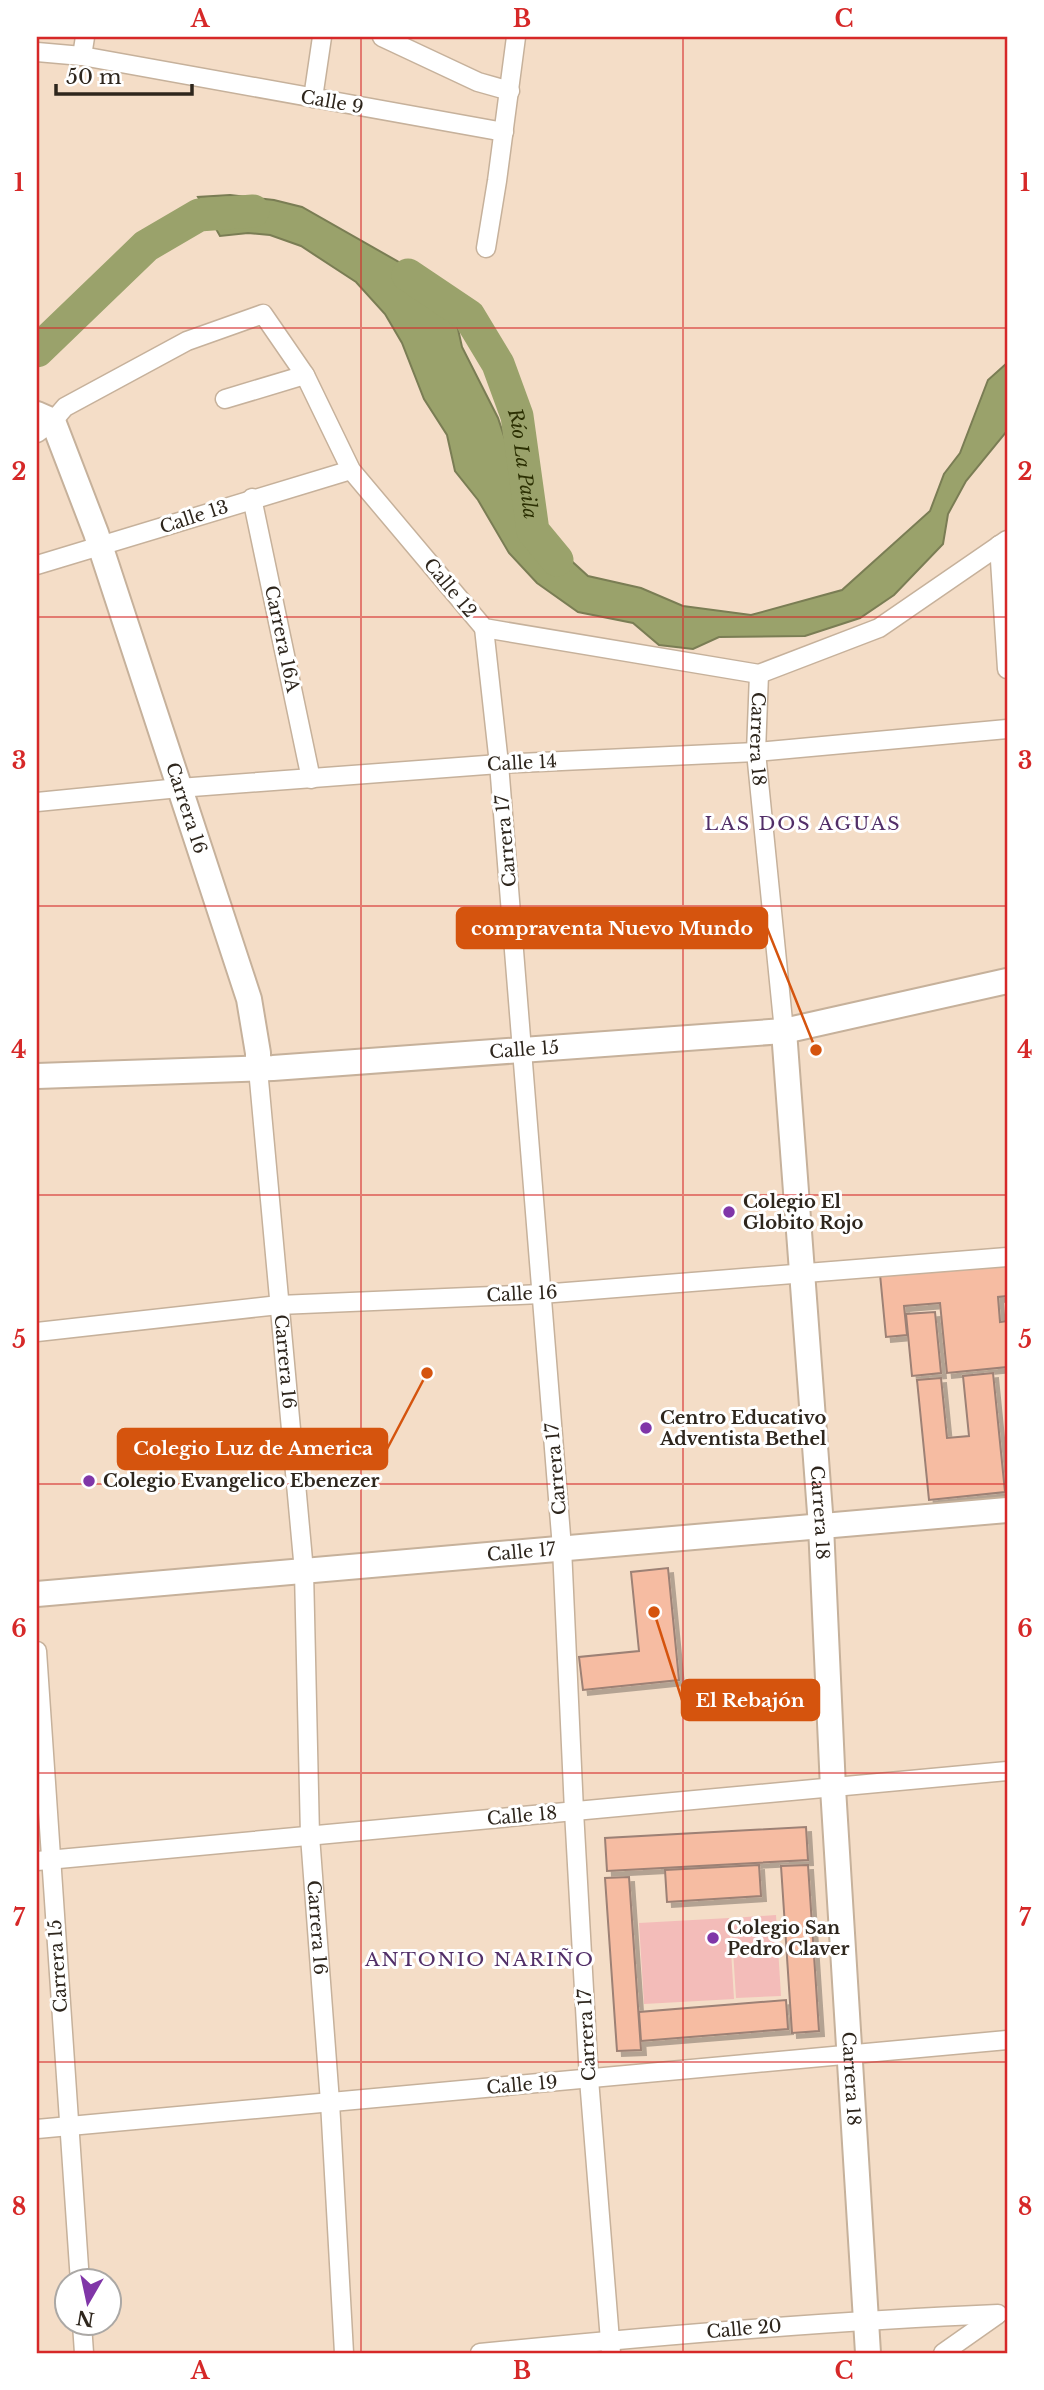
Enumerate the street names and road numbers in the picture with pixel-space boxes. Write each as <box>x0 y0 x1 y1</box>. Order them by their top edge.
street label: Calle 9 <box>299 86 365 118</box>
street label: Calle 13 <box>157 496 231 538</box>
street label: Calle 12 <box>419 554 481 622</box>
street label: Carrera 16A <box>260 584 304 696</box>
street label: Carrera 18 <box>745 691 770 787</box>
street label: Calle 14 <box>486 750 558 776</box>
street label: Carrera 16 <box>161 760 212 857</box>
street label: Carrera 17 <box>491 793 521 888</box>
street label: Calle 15 <box>489 1036 560 1063</box>
street label: Calle 16 <box>486 1281 558 1307</box>
street label: Carrera 16 <box>270 1314 300 1410</box>
street label: Carrera 17 <box>541 1421 571 1516</box>
street label: Carrera 18 <box>806 1465 834 1560</box>
street label: Calle 17 <box>486 1538 557 1566</box>
street label: Calle 18 <box>486 1802 558 1830</box>
street label: Carrera 16 <box>302 1879 331 1976</box>
street label: Carrera 15 <box>44 1919 72 2013</box>
street label: Carrera 17 <box>574 1987 600 2082</box>
street label: Carrera 18 <box>837 2031 865 2126</box>
street label: Calle 19 <box>486 2071 558 2099</box>
street label: Calle 20 <box>705 2315 783 2343</box>

